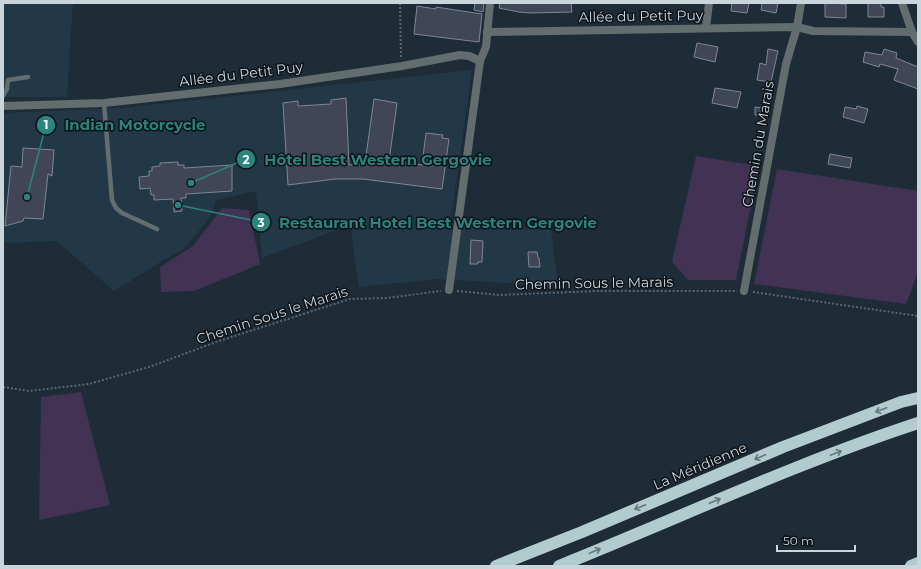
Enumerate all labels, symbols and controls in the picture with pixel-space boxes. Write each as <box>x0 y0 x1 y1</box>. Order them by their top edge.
street label: Allée du Petit Puy <box>578 6 704 26</box>
street label: Allée du Petit Puy <box>178 57 304 91</box>
street label: Chemin du Marais <box>738 79 778 208</box>
callout: Indian Motorcycle <box>36 112 213 139</box>
text: Indian Motorcycle <box>64 115 206 134</box>
text: 1 <box>44 117 48 132</box>
callout: Hôtel Best Western Gergovie <box>236 146 499 173</box>
text: Hôtel Best Western Gergovie <box>264 150 492 169</box>
text: 2 <box>242 152 250 167</box>
callout: Restaurant Hotel Best Western Gergovie <box>251 209 605 236</box>
text: Restaurant Hotel Best Western Gergovie <box>279 213 597 232</box>
text: 3 <box>256 215 265 230</box>
street label: Chemin Sous le Marais <box>515 273 673 293</box>
street label: Chemin Sous le Marais <box>194 282 350 348</box>
one-way arrow <box>875 407 888 414</box>
street label: La Méridienne <box>650 438 750 494</box>
one-way arrow <box>829 448 841 456</box>
one-way arrow <box>754 454 766 461</box>
one-way arrow <box>709 497 721 505</box>
one-way arrow <box>634 504 646 512</box>
scale bar <box>777 527 855 553</box>
text: 50 m <box>783 533 814 548</box>
one-way arrow <box>589 547 601 555</box>

